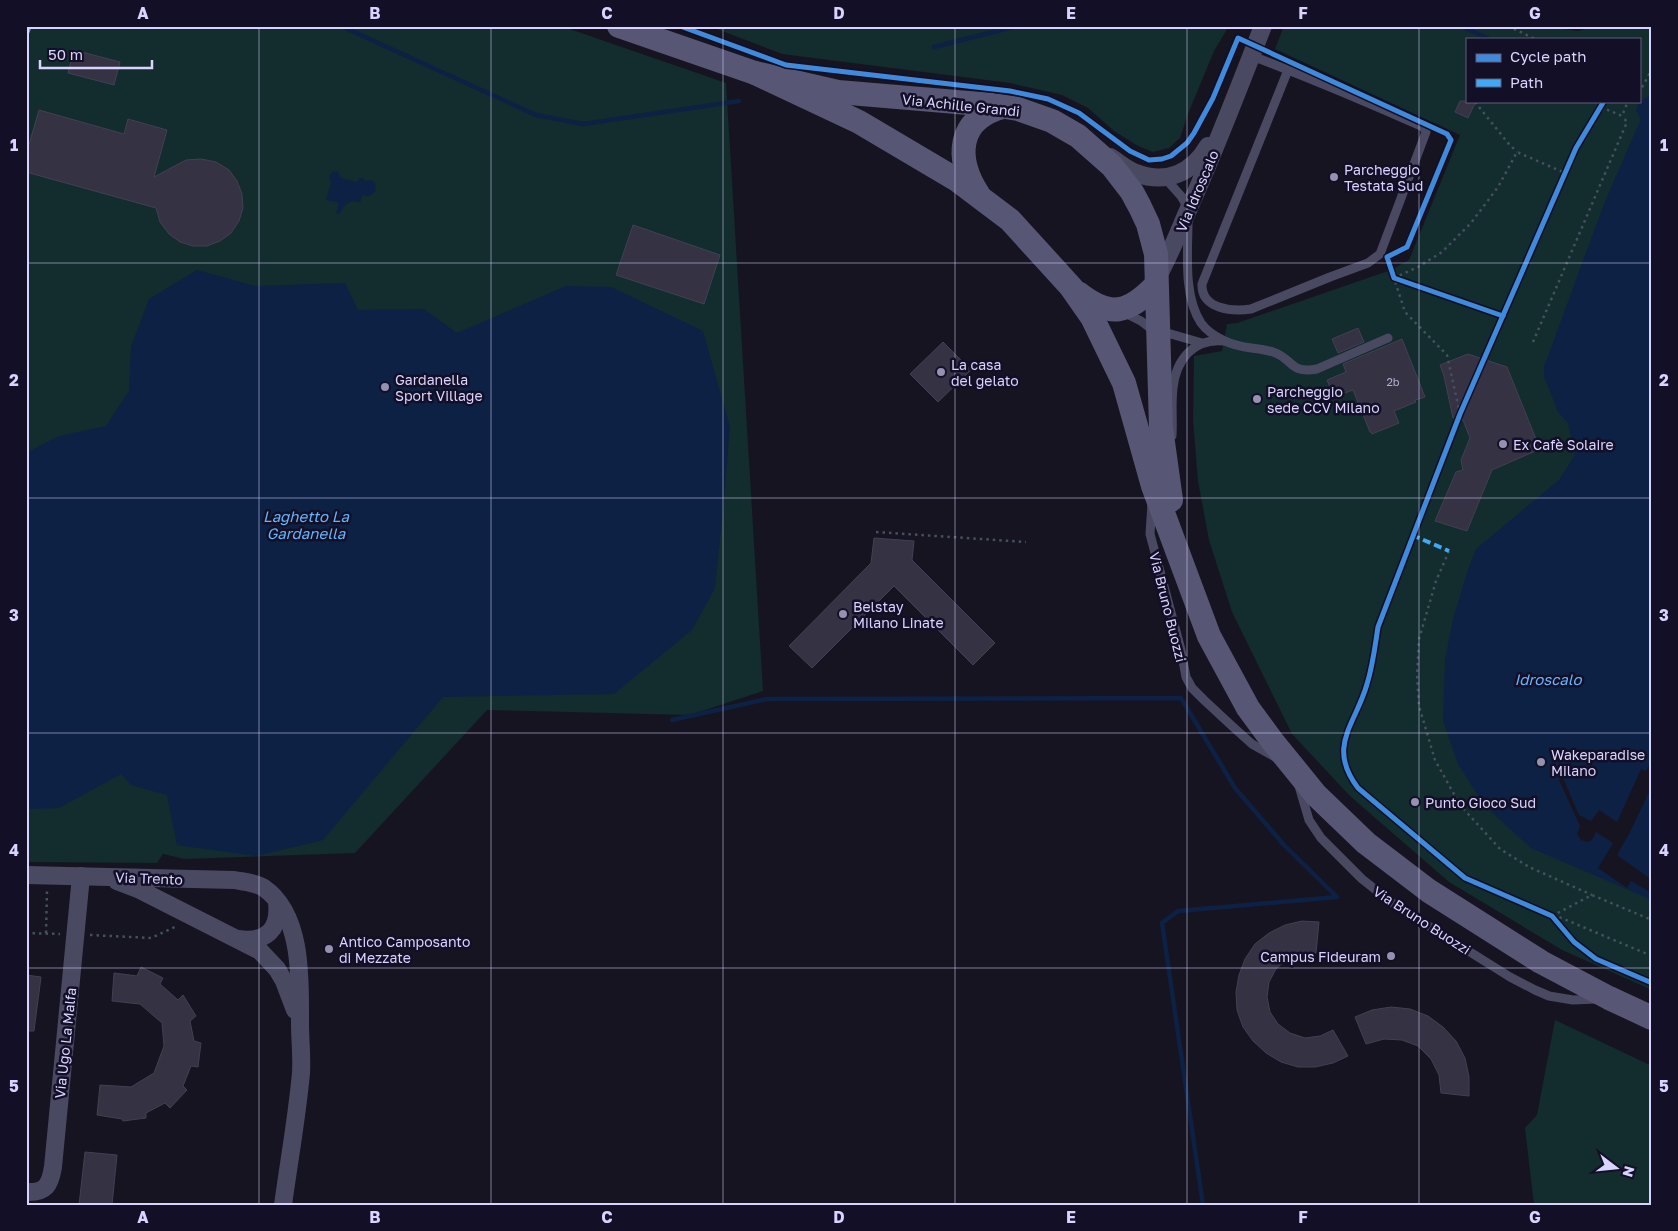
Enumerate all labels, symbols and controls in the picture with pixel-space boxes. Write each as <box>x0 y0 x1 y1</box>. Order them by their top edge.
text: A <box>137 3 149 23</box>
text: B <box>369 3 381 23</box>
text: C <box>601 3 613 23</box>
text: D <box>833 3 845 23</box>
text: E <box>1066 3 1076 23</box>
text: F <box>1298 3 1308 23</box>
text: G <box>1529 3 1541 23</box>
scale bar <box>40 38 152 70</box>
legend <box>1466 38 1640 102</box>
text: 50 m <box>48 45 83 63</box>
text: Cycle path <box>1510 47 1586 65</box>
text: Path <box>1510 73 1543 91</box>
street label: Via Achille Grandi <box>901 90 1021 120</box>
text: 1 <box>10 135 18 155</box>
text: 1 <box>1660 135 1668 155</box>
street label: Via Idroscalo <box>1172 148 1222 234</box>
place label: Parcheggio Testata Sud <box>1344 161 1423 194</box>
marker: Parcheggio Testata Sud <box>1328 171 1340 183</box>
place label: La casa del gelato <box>951 356 1019 389</box>
marker: La casa del gelato <box>935 366 947 378</box>
text: 2 <box>9 370 19 390</box>
text: 2 <box>1659 370 1669 390</box>
place label: Gardanella Sport Village <box>395 371 483 404</box>
house number: 2b <box>1386 375 1400 388</box>
marker: Gardanella Sport Village <box>379 381 391 393</box>
place label: Parcheggio sede CCV Milano <box>1267 383 1380 416</box>
marker: Parcheggio sede CCV Milano <box>1251 393 1263 405</box>
place label: Ex Cafè Solaire <box>1513 436 1614 453</box>
marker: Ex Cafè Solaire <box>1497 438 1509 450</box>
water label: Laghetto La Gardanella <box>263 507 350 542</box>
street label: Via Bruno Buozzi <box>1146 550 1190 664</box>
place label: Belstay Milano Linate <box>853 598 944 631</box>
text: 3 <box>9 605 19 625</box>
text: 3 <box>1659 605 1669 625</box>
marker: Belstay Milano Linate <box>837 608 849 620</box>
water label: Idroscalo <box>1515 670 1582 688</box>
place label: Wakeparadise Milano <box>1551 746 1645 779</box>
marker: Wakeparadise Milano <box>1535 756 1547 768</box>
place label: Punto Gioco Sud <box>1425 794 1536 811</box>
marker: Punto Gioco Sud <box>1409 796 1421 808</box>
text: 4 <box>9 840 19 860</box>
text: 4 <box>1659 840 1669 860</box>
street label: Via Trento <box>115 868 183 888</box>
street label: Via Bruno Buozzi <box>1370 882 1474 958</box>
place label: Antico Camposanto di Mezzate <box>339 933 470 966</box>
marker: Antico Camposanto di Mezzate <box>323 943 335 955</box>
place label: Campus Fideuram <box>1260 948 1381 965</box>
marker: Campus Fideuram <box>1385 950 1397 962</box>
street label: Via Ugo La Malfa <box>51 987 79 1099</box>
text: 5 <box>9 1076 19 1096</box>
text: 5 <box>1659 1076 1669 1096</box>
north arrow <box>1590 1144 1640 1194</box>
text: N <box>1619 1164 1639 1179</box>
text: A <box>137 1207 149 1227</box>
text: B <box>369 1207 381 1227</box>
text: C <box>601 1207 613 1227</box>
text: D <box>833 1207 845 1227</box>
text: E <box>1066 1207 1076 1227</box>
text: F <box>1298 1207 1308 1227</box>
text: G <box>1529 1207 1541 1227</box>

